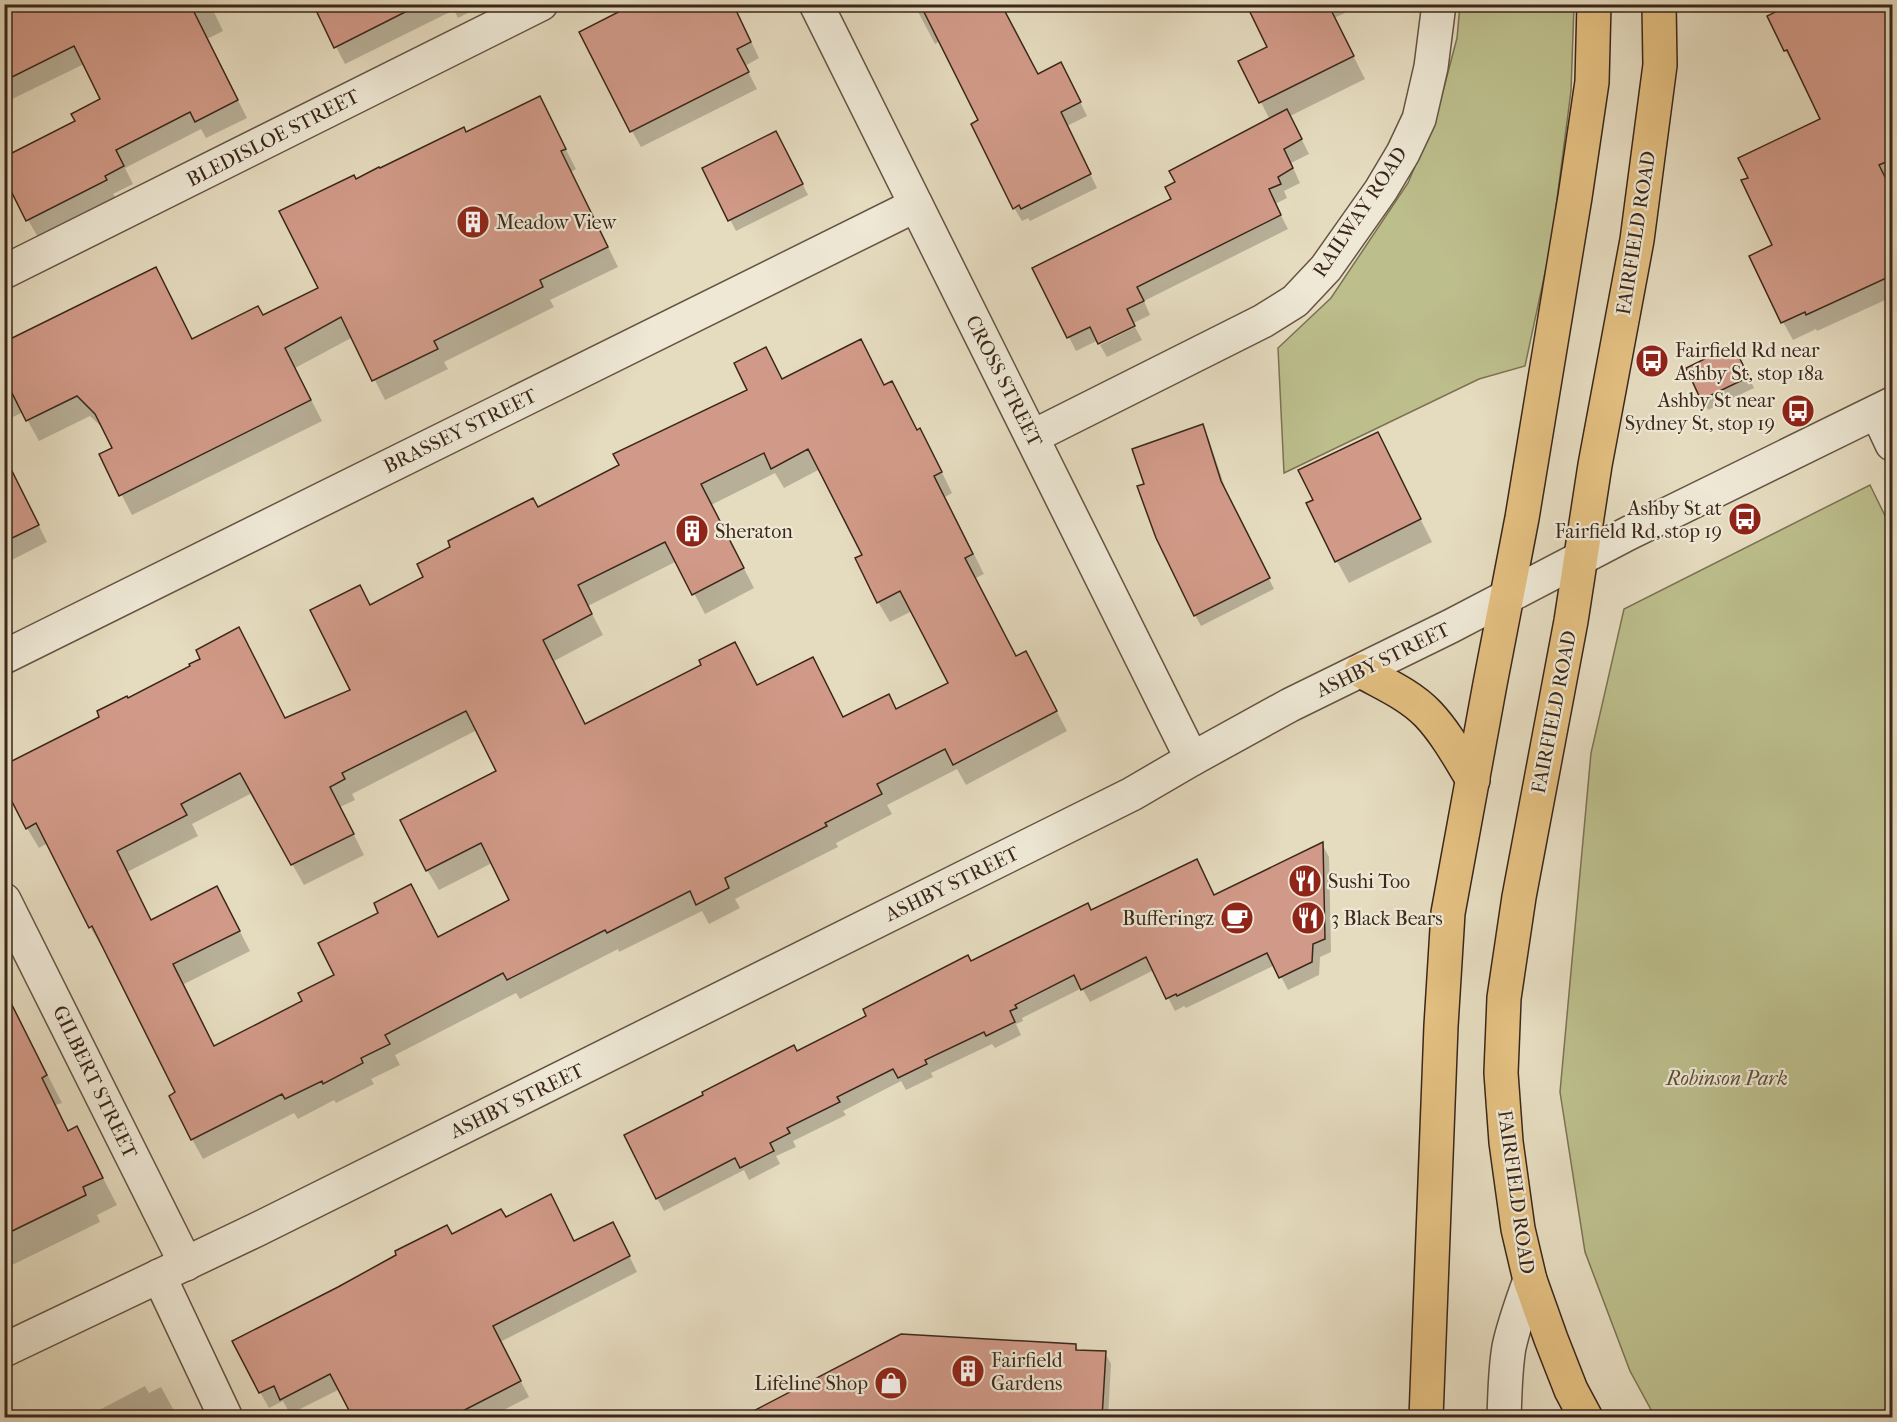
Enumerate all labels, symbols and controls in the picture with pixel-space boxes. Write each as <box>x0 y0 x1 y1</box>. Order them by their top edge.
street label: BLEDISLOE STREET <box>183 84 364 192</box>
street label: RAILWAY ROAD <box>1308 143 1412 281</box>
street label: FAIRFIELD ROAD <box>1612 149 1660 317</box>
building icon: Meadow View <box>455 204 491 240</box>
place label: Meadow View <box>496 211 617 234</box>
street label: CROSS STREET <box>961 311 1047 451</box>
place label: Fairfield Rd near Ashby St, stop 18a <box>1674 339 1824 385</box>
bus stop icon: Fairfield Rd near Ashby St, stop 18a <box>1634 343 1670 379</box>
street label: BRASSEY STREET <box>380 384 541 478</box>
place label: Ashby St near Sydney St, stop 19 <box>1625 389 1775 435</box>
bus stop icon: Ashby St near Sydney St, stop 19 <box>1780 393 1816 429</box>
place label: Ashby St at Fairfield Rd, stop 19 <box>1555 497 1722 543</box>
bus stop icon: Ashby St at Fairfield Rd, stop 19 <box>1727 501 1763 537</box>
building icon: Sheraton <box>674 513 710 549</box>
place label: Sheraton <box>715 520 793 543</box>
street label: ASHBY STREET <box>1311 617 1454 703</box>
street label: FAIRFIELD ROAD <box>1527 629 1581 795</box>
street label: ASHBY STREET <box>880 841 1023 927</box>
restaurant icon: Sushi Too <box>1287 863 1323 899</box>
place label: Sushi Too <box>1328 870 1410 893</box>
cafe icon: Bufferingz <box>1219 900 1255 936</box>
restaurant icon: 3 Black Bears <box>1290 900 1326 936</box>
place label: Bufferingz <box>1122 907 1214 930</box>
place label: 3 Black Bears <box>1331 907 1443 930</box>
street label: GILBERT STREET <box>48 1002 142 1163</box>
street label: ASHBY STREET <box>445 1058 588 1144</box>
park label: Robinson Park <box>1664 1067 1788 1090</box>
street label: FAIRFIELD ROAD <box>1493 1108 1539 1276</box>
place label: Fairfield Gardens <box>991 1349 1064 1395</box>
building icon: Fairfield Gardens <box>950 1353 986 1389</box>
shop icon: Lifeline Shop <box>873 1365 909 1401</box>
place label: Lifeline Shop <box>754 1372 868 1395</box>

